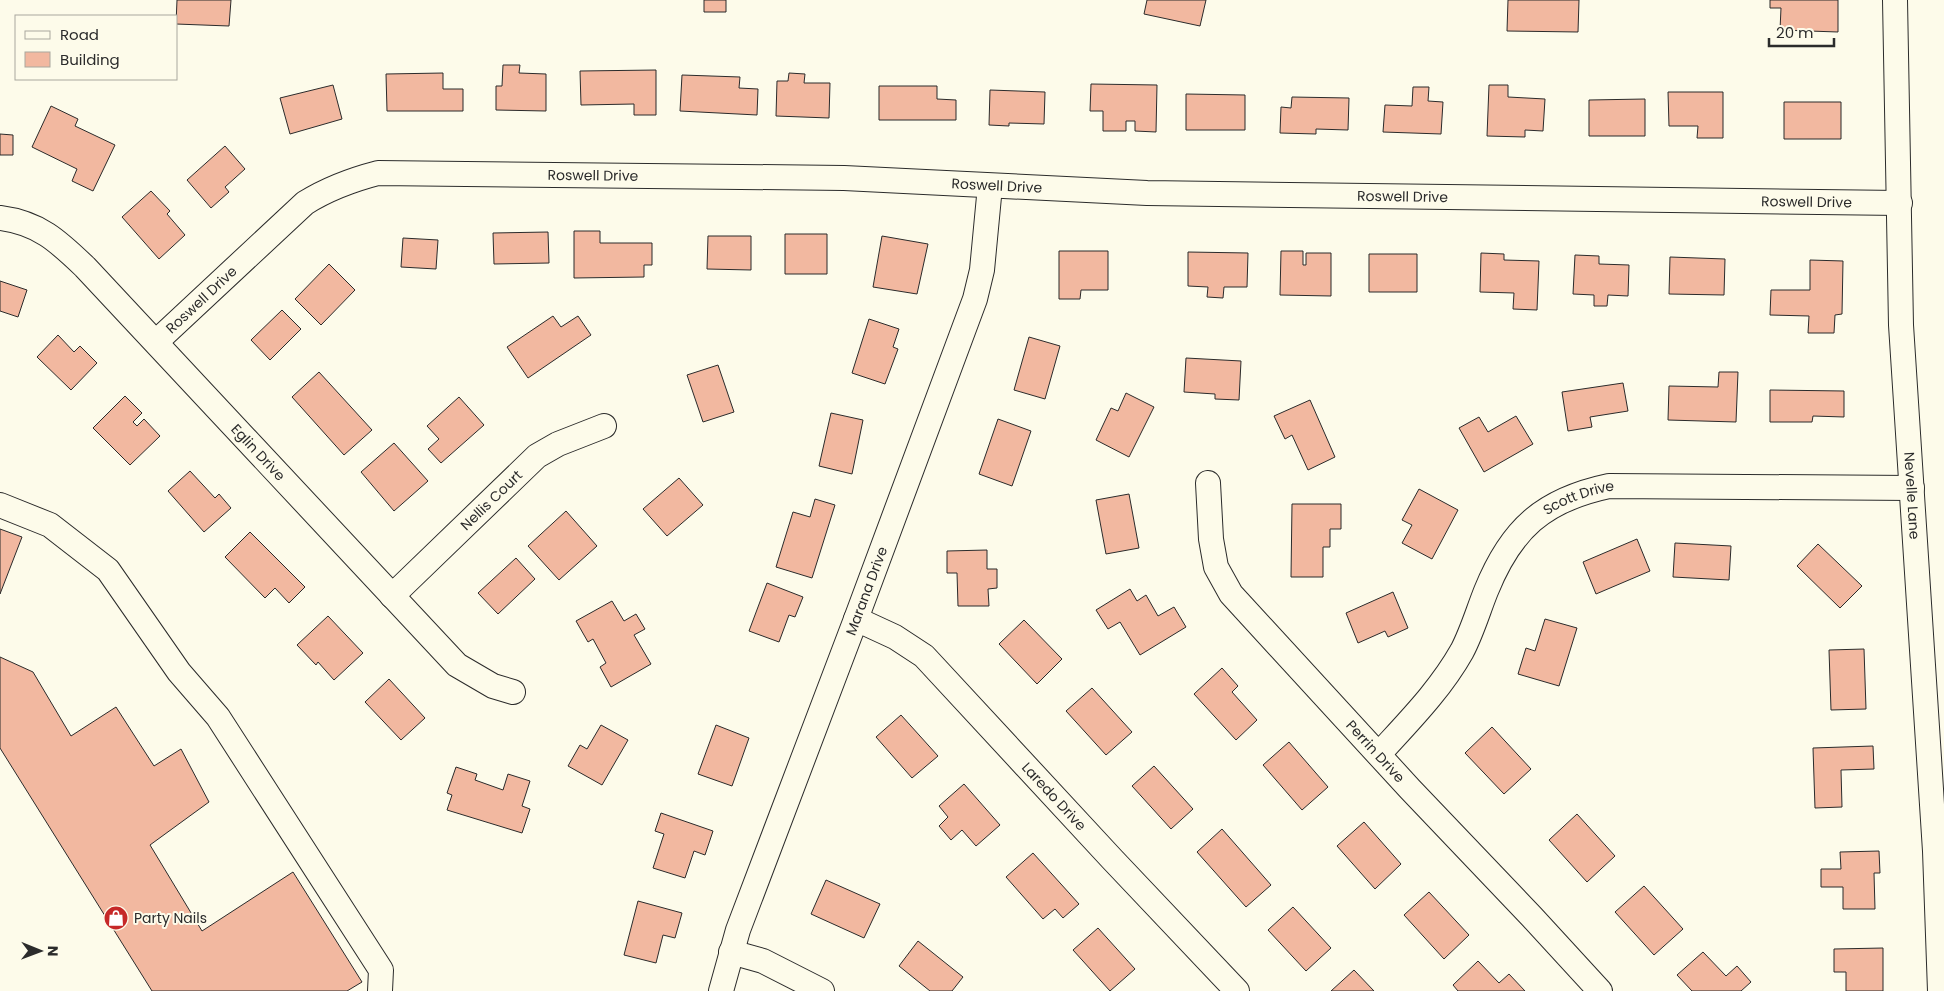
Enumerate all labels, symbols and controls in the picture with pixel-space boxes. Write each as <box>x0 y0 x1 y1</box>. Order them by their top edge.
legend <box>15 15 178 80</box>
scale bar <box>1769 15 1834 47</box>
text: 20 m <box>1776 22 1814 43</box>
text: Road <box>60 24 99 45</box>
text: Building <box>60 49 120 70</box>
street label: Roswell Drive <box>547 165 639 186</box>
street label: Roswell Drive <box>951 173 1043 198</box>
street label: Roswell Drive <box>1357 186 1448 207</box>
street label: Roswell Drive <box>1761 191 1852 212</box>
street label: Roswell Drive <box>161 261 242 338</box>
street label: Eglin Drive <box>227 419 290 486</box>
street label: Nevelle Lane <box>1899 451 1925 540</box>
street label: Nellis Court <box>456 465 527 535</box>
street label: Scott Drive <box>1539 476 1614 520</box>
street label: Marana Drive <box>841 543 892 638</box>
street label: Perrin Drive <box>1342 716 1410 787</box>
street label: Laredo Drive <box>1017 758 1091 835</box>
shop icon: Party Nails <box>103 905 129 931</box>
place label: Party Nails <box>134 908 207 928</box>
north arrow <box>15 926 65 976</box>
text: N <box>43 946 63 957</box>

